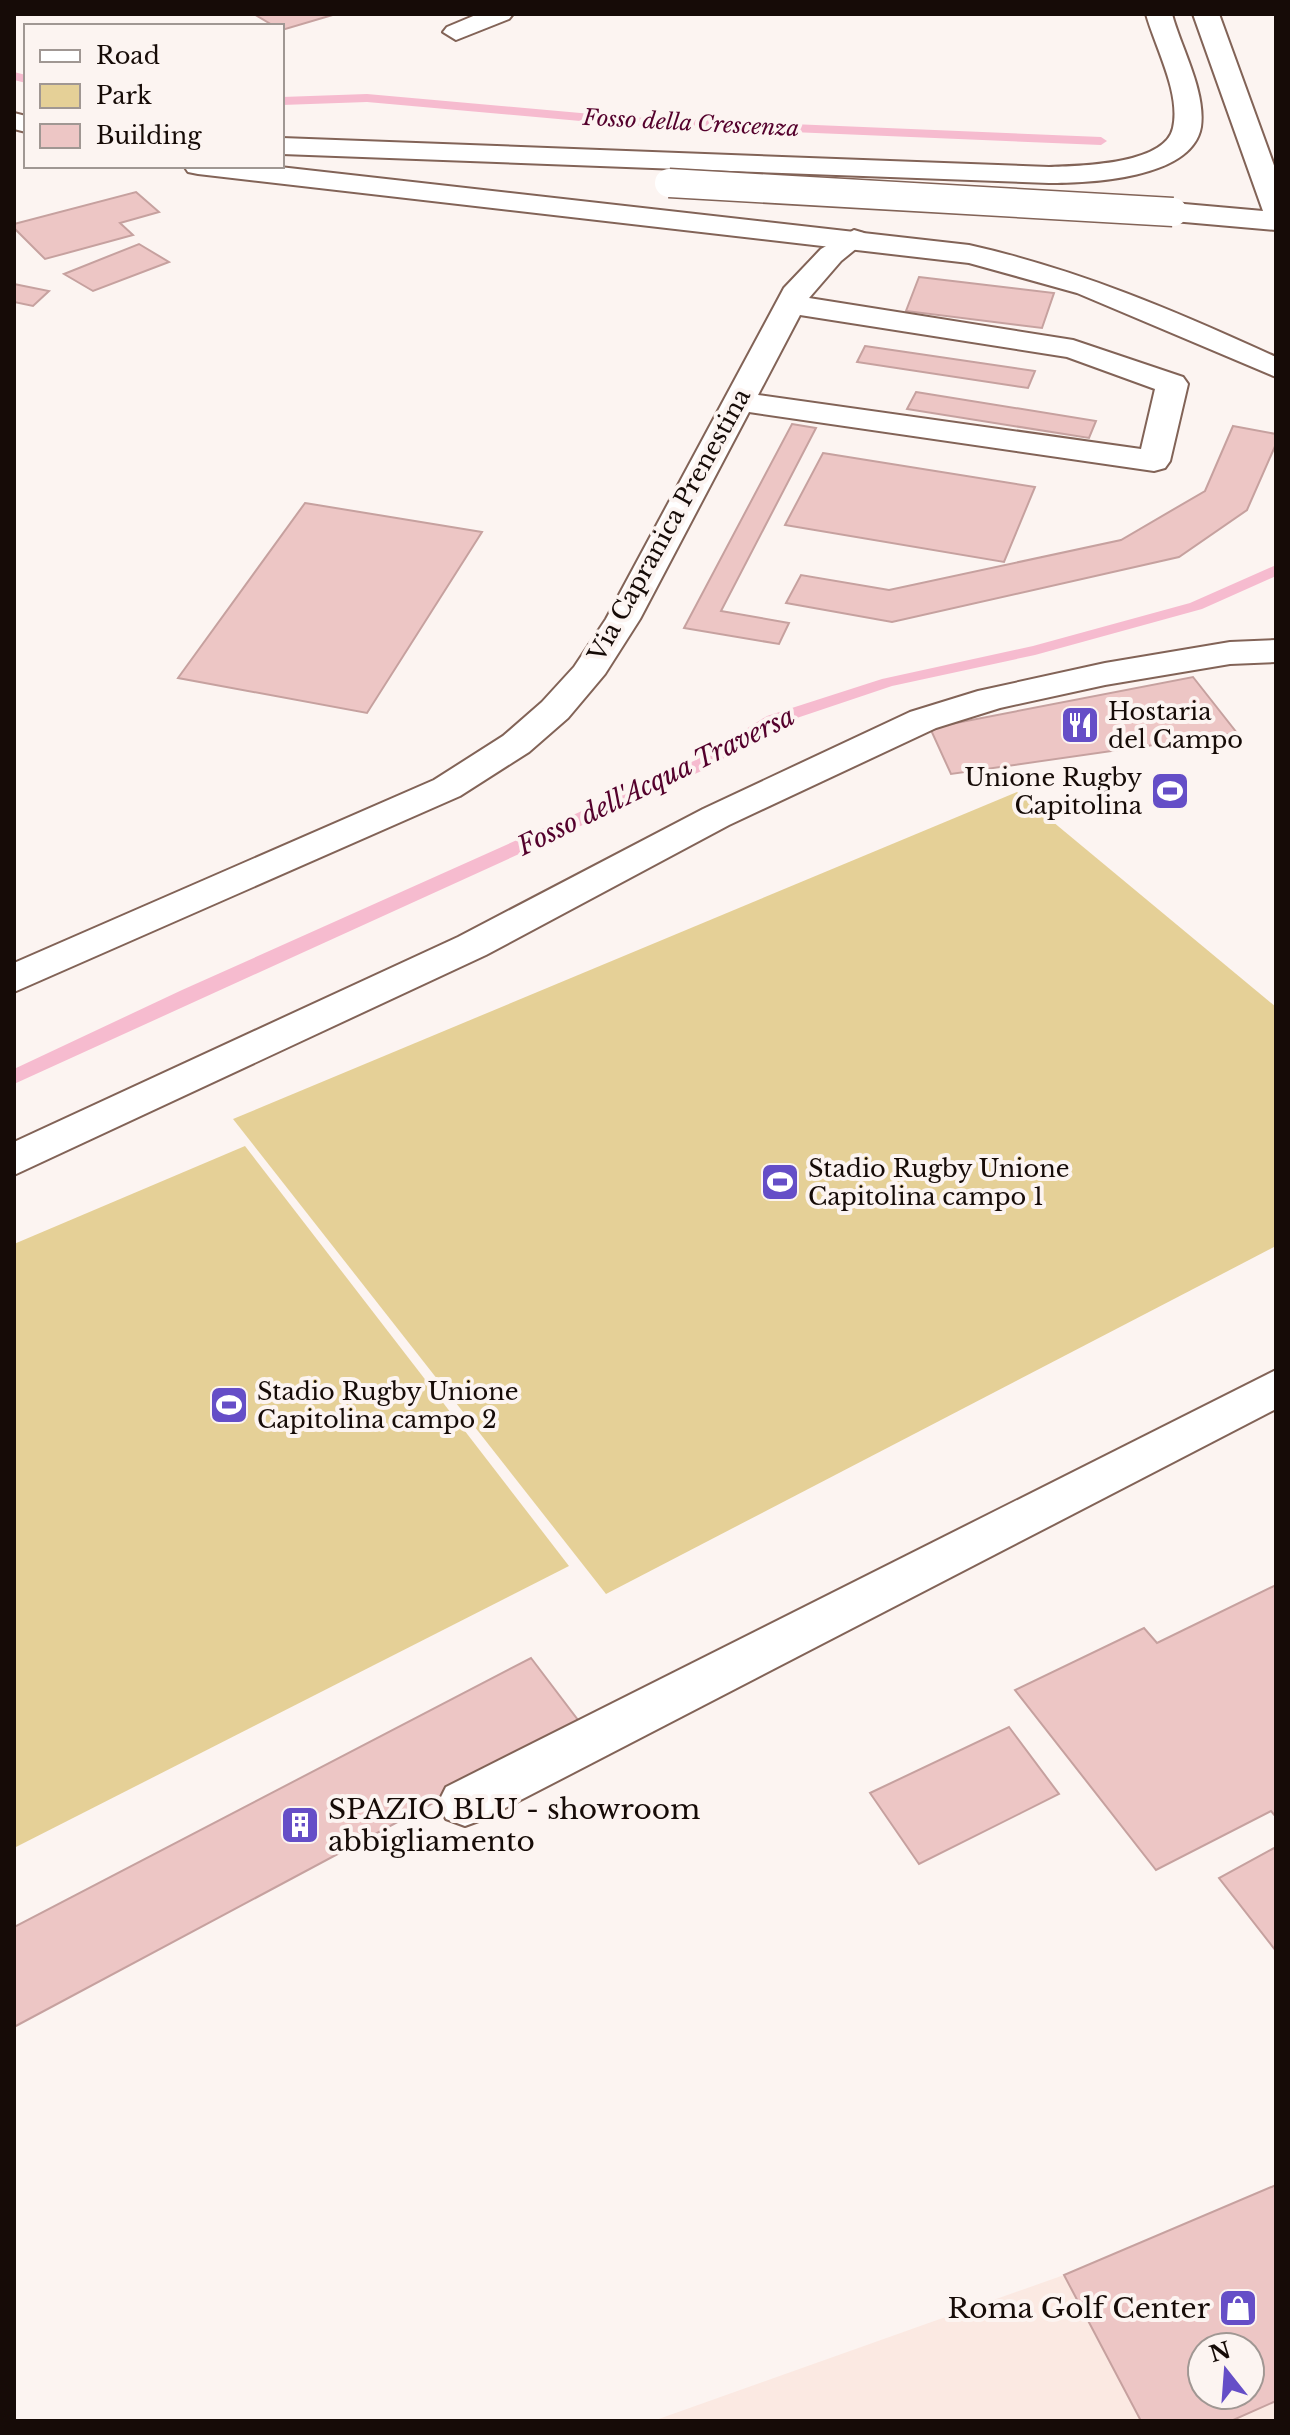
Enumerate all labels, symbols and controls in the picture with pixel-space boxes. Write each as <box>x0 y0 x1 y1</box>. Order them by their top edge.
legend <box>24 24 284 168</box>
text: Road <box>96 41 160 70</box>
text: Park <box>96 81 152 110</box>
water label: Fosso della Crescenza <box>581 104 800 142</box>
text: Building <box>96 121 202 150</box>
street label: Via Capranica Prenestina <box>581 383 757 667</box>
place label: Hostaria del Campo <box>1108 697 1243 754</box>
water label: Fosso dell'Acqua Traversa <box>511 700 800 863</box>
restaurant icon: Hostaria del Campo <box>1059 704 1101 746</box>
place label: Unione Rugby Capitolina <box>965 763 1143 820</box>
sports icon: Unione Rugby Capitolina <box>1149 770 1191 812</box>
place label: Stadio Rugby Unione Capitolina campo 1 <box>808 1154 1069 1211</box>
sports icon: Stadio Rugby Unione Capitolina campo 1 <box>759 1161 801 1203</box>
place label: Stadio Rugby Unione Capitolina campo 2 <box>257 1377 518 1434</box>
sports icon: Stadio Rugby Unione Capitolina campo 2 <box>208 1384 250 1426</box>
place label: SPAZIO BLU - showroom abbigliamento <box>328 1792 700 1859</box>
building icon: SPAZIO BLU - showroom abbigliamento <box>279 1804 321 1846</box>
shop icon: Roma Golf Center <box>1217 2287 1259 2329</box>
place label: Roma Golf Center <box>947 2291 1211 2326</box>
north arrow <box>1186 2331 1266 2411</box>
text: N <box>1206 2336 1234 2368</box>

